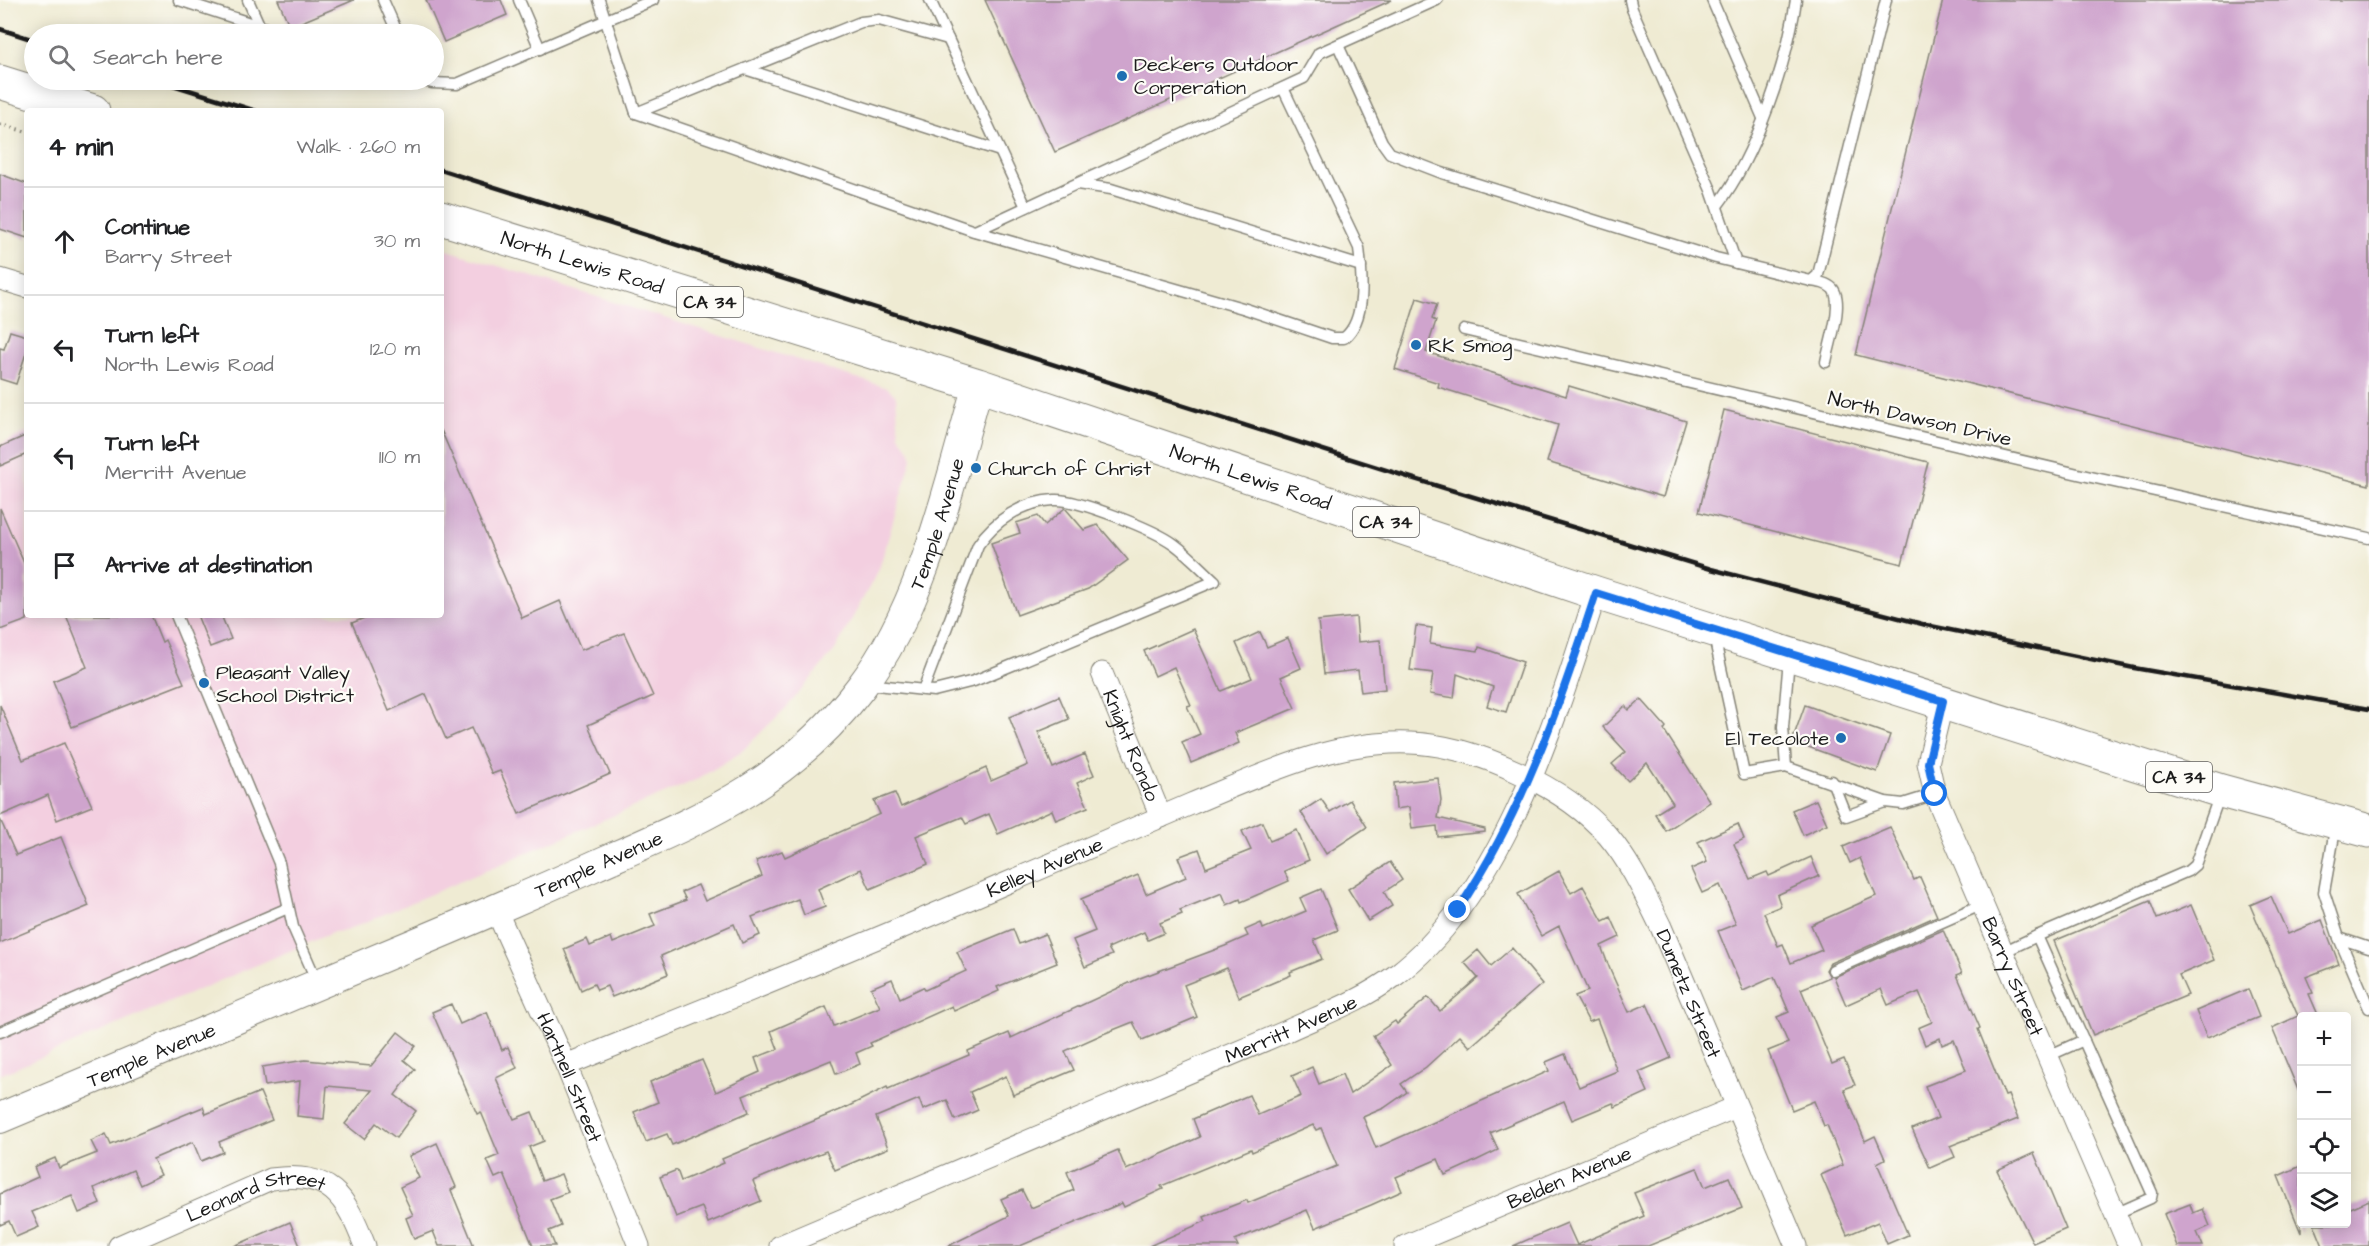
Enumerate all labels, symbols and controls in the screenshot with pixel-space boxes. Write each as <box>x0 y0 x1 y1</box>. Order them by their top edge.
search box <box>24 24 444 90</box>
icon: search <box>45 41 78 74</box>
text: Search here <box>93 42 223 73</box>
place label: Deckers Outdoor Corperation <box>1134 51 1298 102</box>
marker: Deckers Outdoor Corperation <box>1115 69 1129 83</box>
text: 4 min <box>48 129 113 165</box>
text: Walk · 260 m <box>297 133 420 161</box>
text: Continue <box>105 212 190 243</box>
street label: North Lewis Road <box>497 224 667 301</box>
icon: ahead <box>48 225 81 258</box>
text: 30 m <box>374 227 420 255</box>
text: Barry Street <box>105 243 232 271</box>
road number: CA 34 <box>677 287 743 317</box>
text: Turn left <box>105 320 199 351</box>
place label: RK Smog <box>1428 332 1512 361</box>
icon: left <box>48 333 81 366</box>
text: 120 m <box>370 335 420 363</box>
marker: RK Smog <box>1409 338 1423 352</box>
text: North Lewis Road <box>105 351 274 379</box>
street label: North Dawson Drive <box>1825 384 2015 454</box>
text: Turn left <box>105 428 199 459</box>
street label: North Lewis Road <box>1166 438 1335 518</box>
icon: left <box>48 441 81 474</box>
text: 110 m <box>379 443 420 471</box>
street label: Temple Avenue <box>903 455 972 594</box>
place label: Church of Christ <box>988 455 1151 483</box>
text: Merritt Avenue <box>105 459 247 487</box>
marker: Church of Christ <box>969 461 983 475</box>
road number: CA 34 <box>1353 507 1419 537</box>
icon: arrive <box>48 549 81 582</box>
text: Arrive at destination <box>105 550 312 581</box>
place label: Pleasant Valley School District <box>216 659 354 710</box>
marker: Pleasant Valley School District <box>197 676 211 690</box>
street label: Knight Rondo <box>1095 685 1166 806</box>
place label: El Tecolote <box>1726 725 1829 753</box>
marker: El Tecolote <box>1834 731 1848 745</box>
road number: CA 34 <box>2146 762 2212 792</box>
route start <box>1921 780 1947 806</box>
street label: Temple Avenue <box>531 824 667 906</box>
street label: Kelley Avenue <box>982 830 1108 905</box>
route end <box>1444 896 1470 922</box>
street label: Barry Street <box>1974 913 2050 1041</box>
street label: Dumetz Street <box>1649 925 1728 1063</box>
street label: Merritt Avenue <box>1221 988 1362 1071</box>
street label: Hartnell Street <box>529 1008 609 1147</box>
map controls <box>2297 1012 2351 1228</box>
button: + <box>2297 1012 2351 1066</box>
street label: Temple Avenue <box>83 1016 220 1095</box>
button: − <box>2297 1066 2351 1120</box>
button: locate <box>2297 1120 2351 1174</box>
street label: Belden Avenue <box>1503 1139 1636 1217</box>
street label: Leonard Street <box>182 1164 331 1230</box>
button: layers <box>2297 1174 2351 1228</box>

